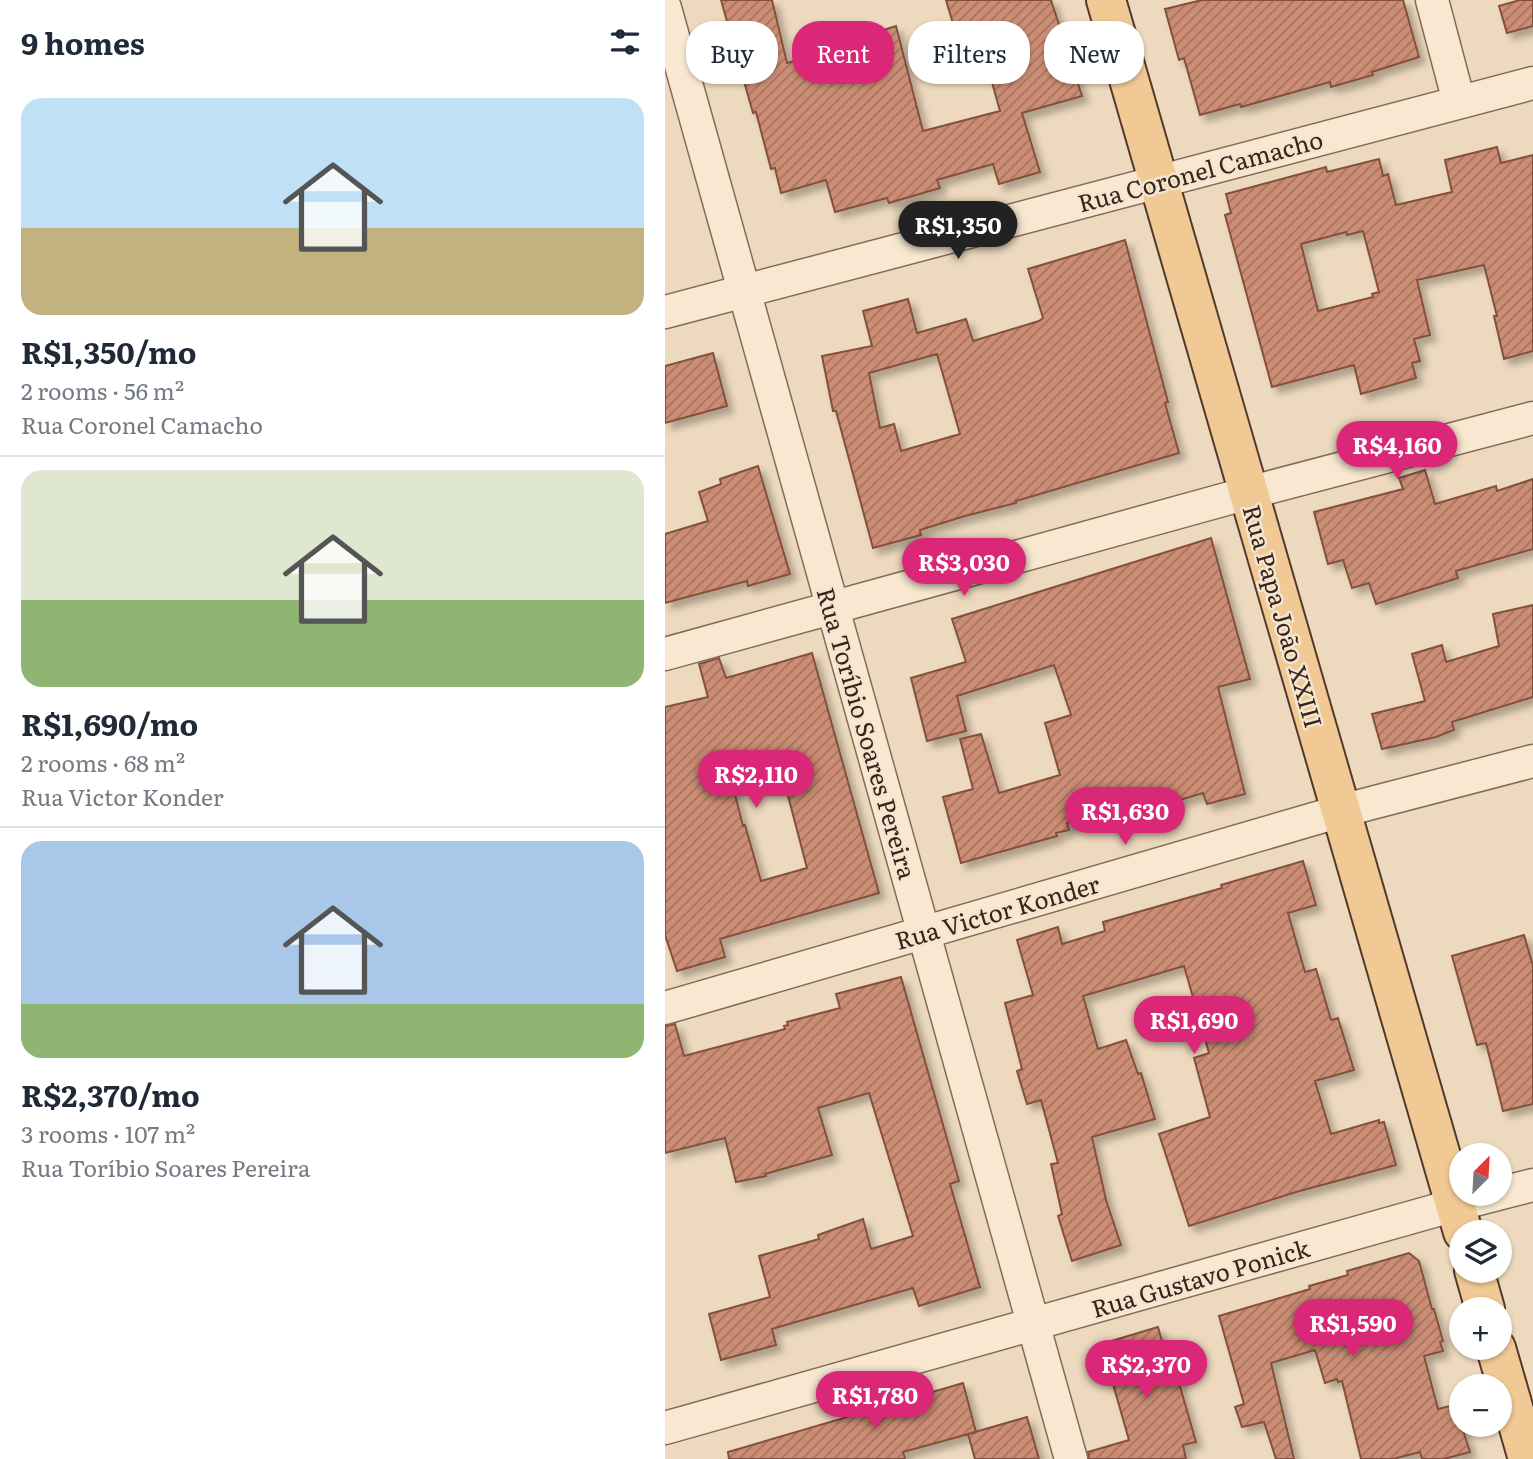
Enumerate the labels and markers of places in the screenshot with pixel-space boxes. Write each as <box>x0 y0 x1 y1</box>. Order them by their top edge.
pin: R$1,350 <box>893 202 1023 261</box>
pin: R$4,160 <box>1332 421 1462 481</box>
pin: R$3,030 <box>899 538 1029 598</box>
pin: R$2,110 <box>691 750 821 810</box>
pin: R$1,630 <box>1060 788 1190 847</box>
pin: R$1,690 <box>1129 996 1259 1056</box>
pin: R$1,590 <box>1288 1300 1418 1359</box>
pin: R$2,370 <box>1081 1340 1211 1400</box>
pin: R$1,780 <box>810 1372 940 1431</box>

